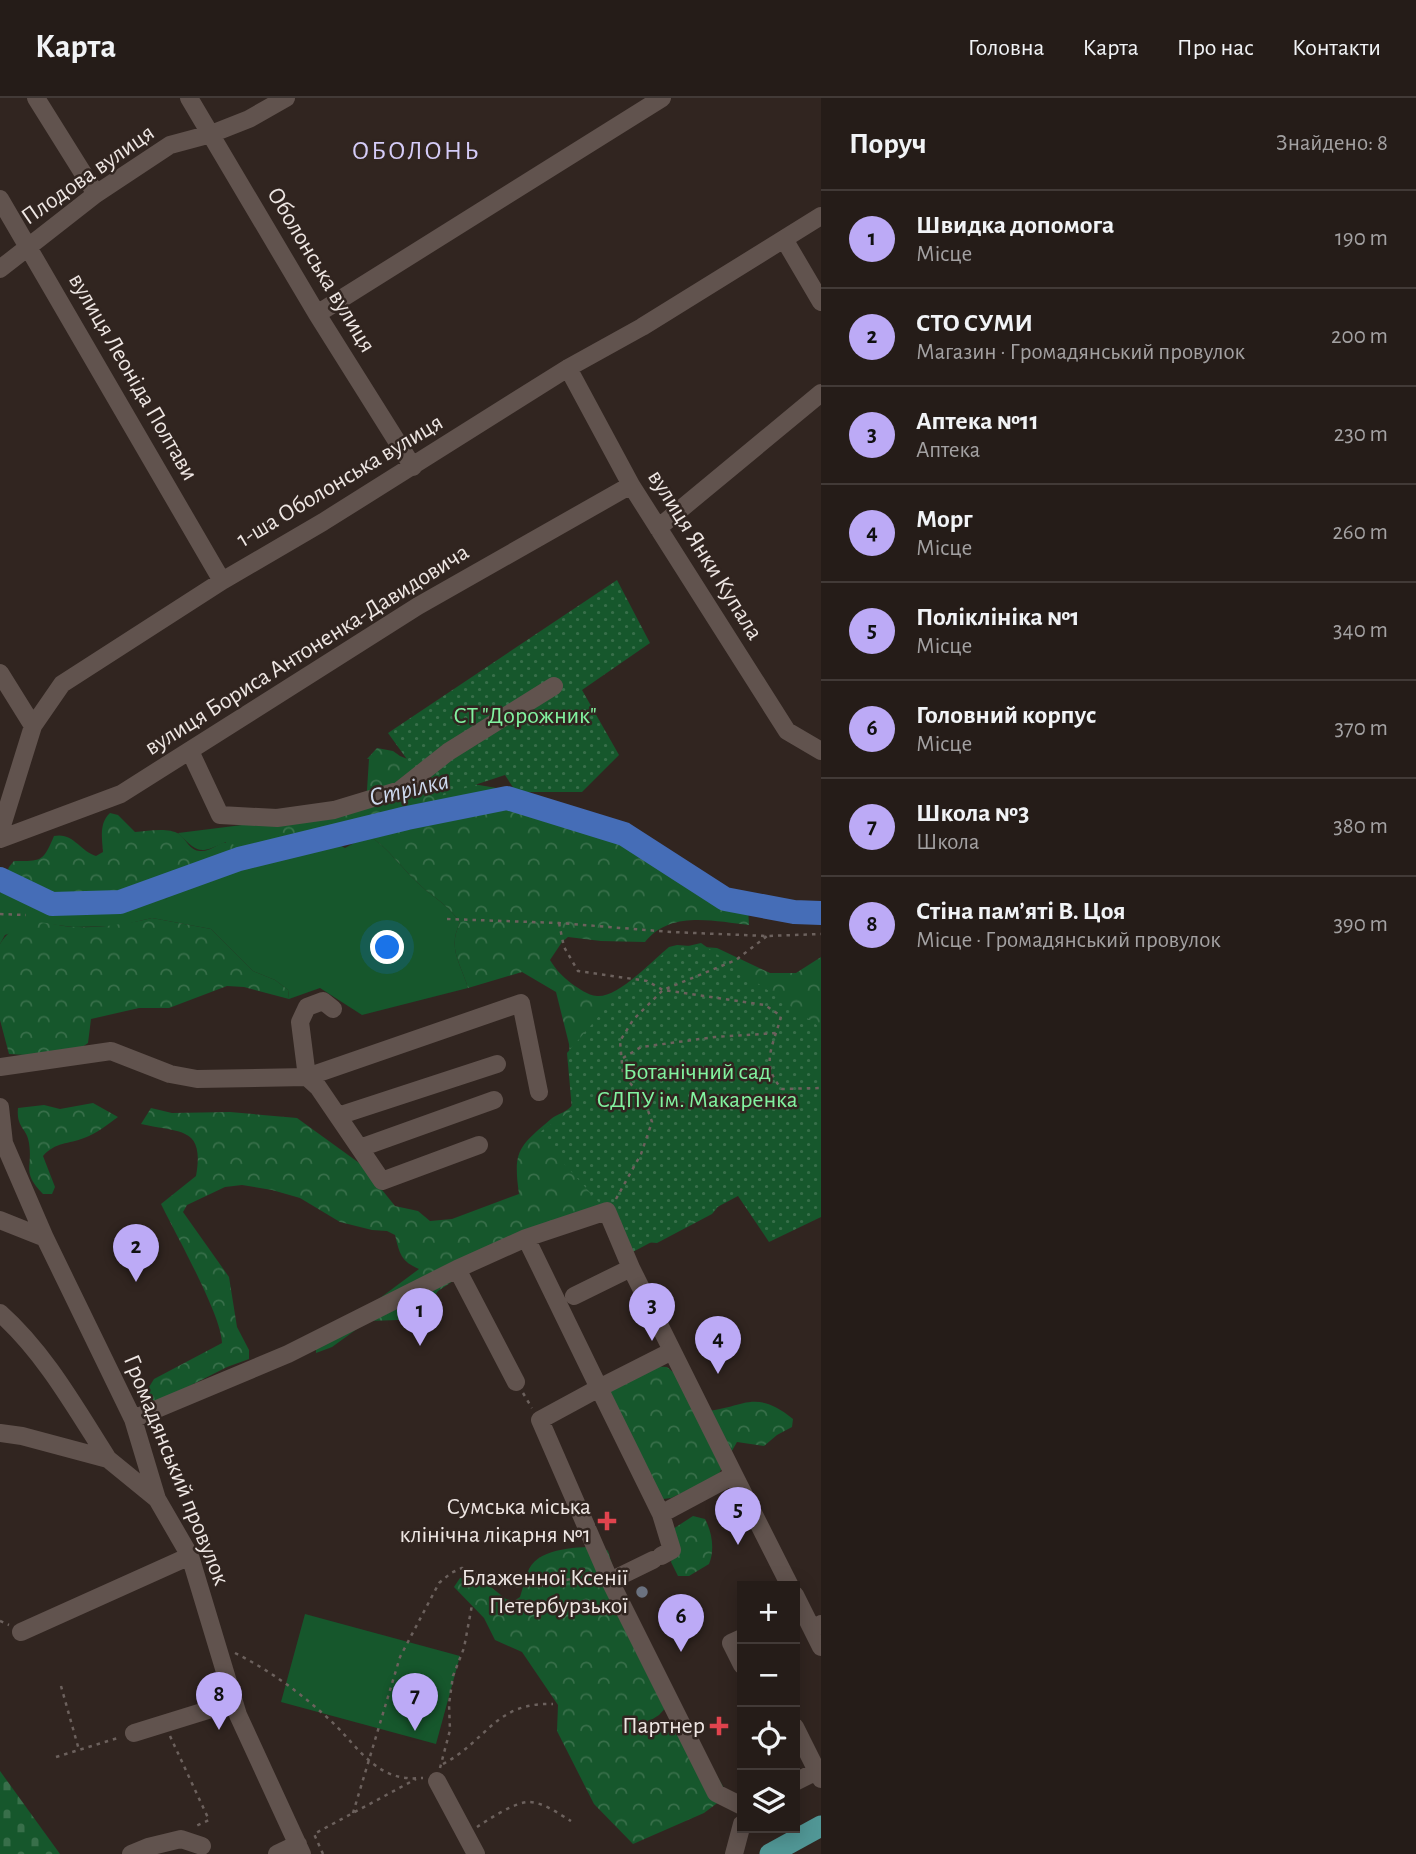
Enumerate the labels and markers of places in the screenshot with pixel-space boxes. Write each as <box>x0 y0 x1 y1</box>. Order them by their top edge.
pin: 2 <box>113 1224 159 1282</box>
pin: 3 <box>629 1283 675 1341</box>
pin: 1 <box>397 1288 443 1346</box>
pin: 4 <box>695 1316 741 1374</box>
pin: 5 <box>715 1487 761 1545</box>
place label: Сумська міська клінічна лікарня №1 <box>399 1495 591 1547</box>
marker: Сумська міська клінічна лікарня №1 <box>597 1511 617 1531</box>
place label: Блаженної Ксенії Петербурзької <box>462 1566 628 1618</box>
marker: Блаженної Ксенії Петербурзької <box>634 1584 650 1600</box>
pin: 6 <box>658 1594 704 1652</box>
pin: 8 <box>196 1672 242 1730</box>
pin: 7 <box>392 1673 438 1731</box>
place label: Партнер <box>622 1714 705 1738</box>
marker: Партнер <box>711 1718 727 1734</box>

